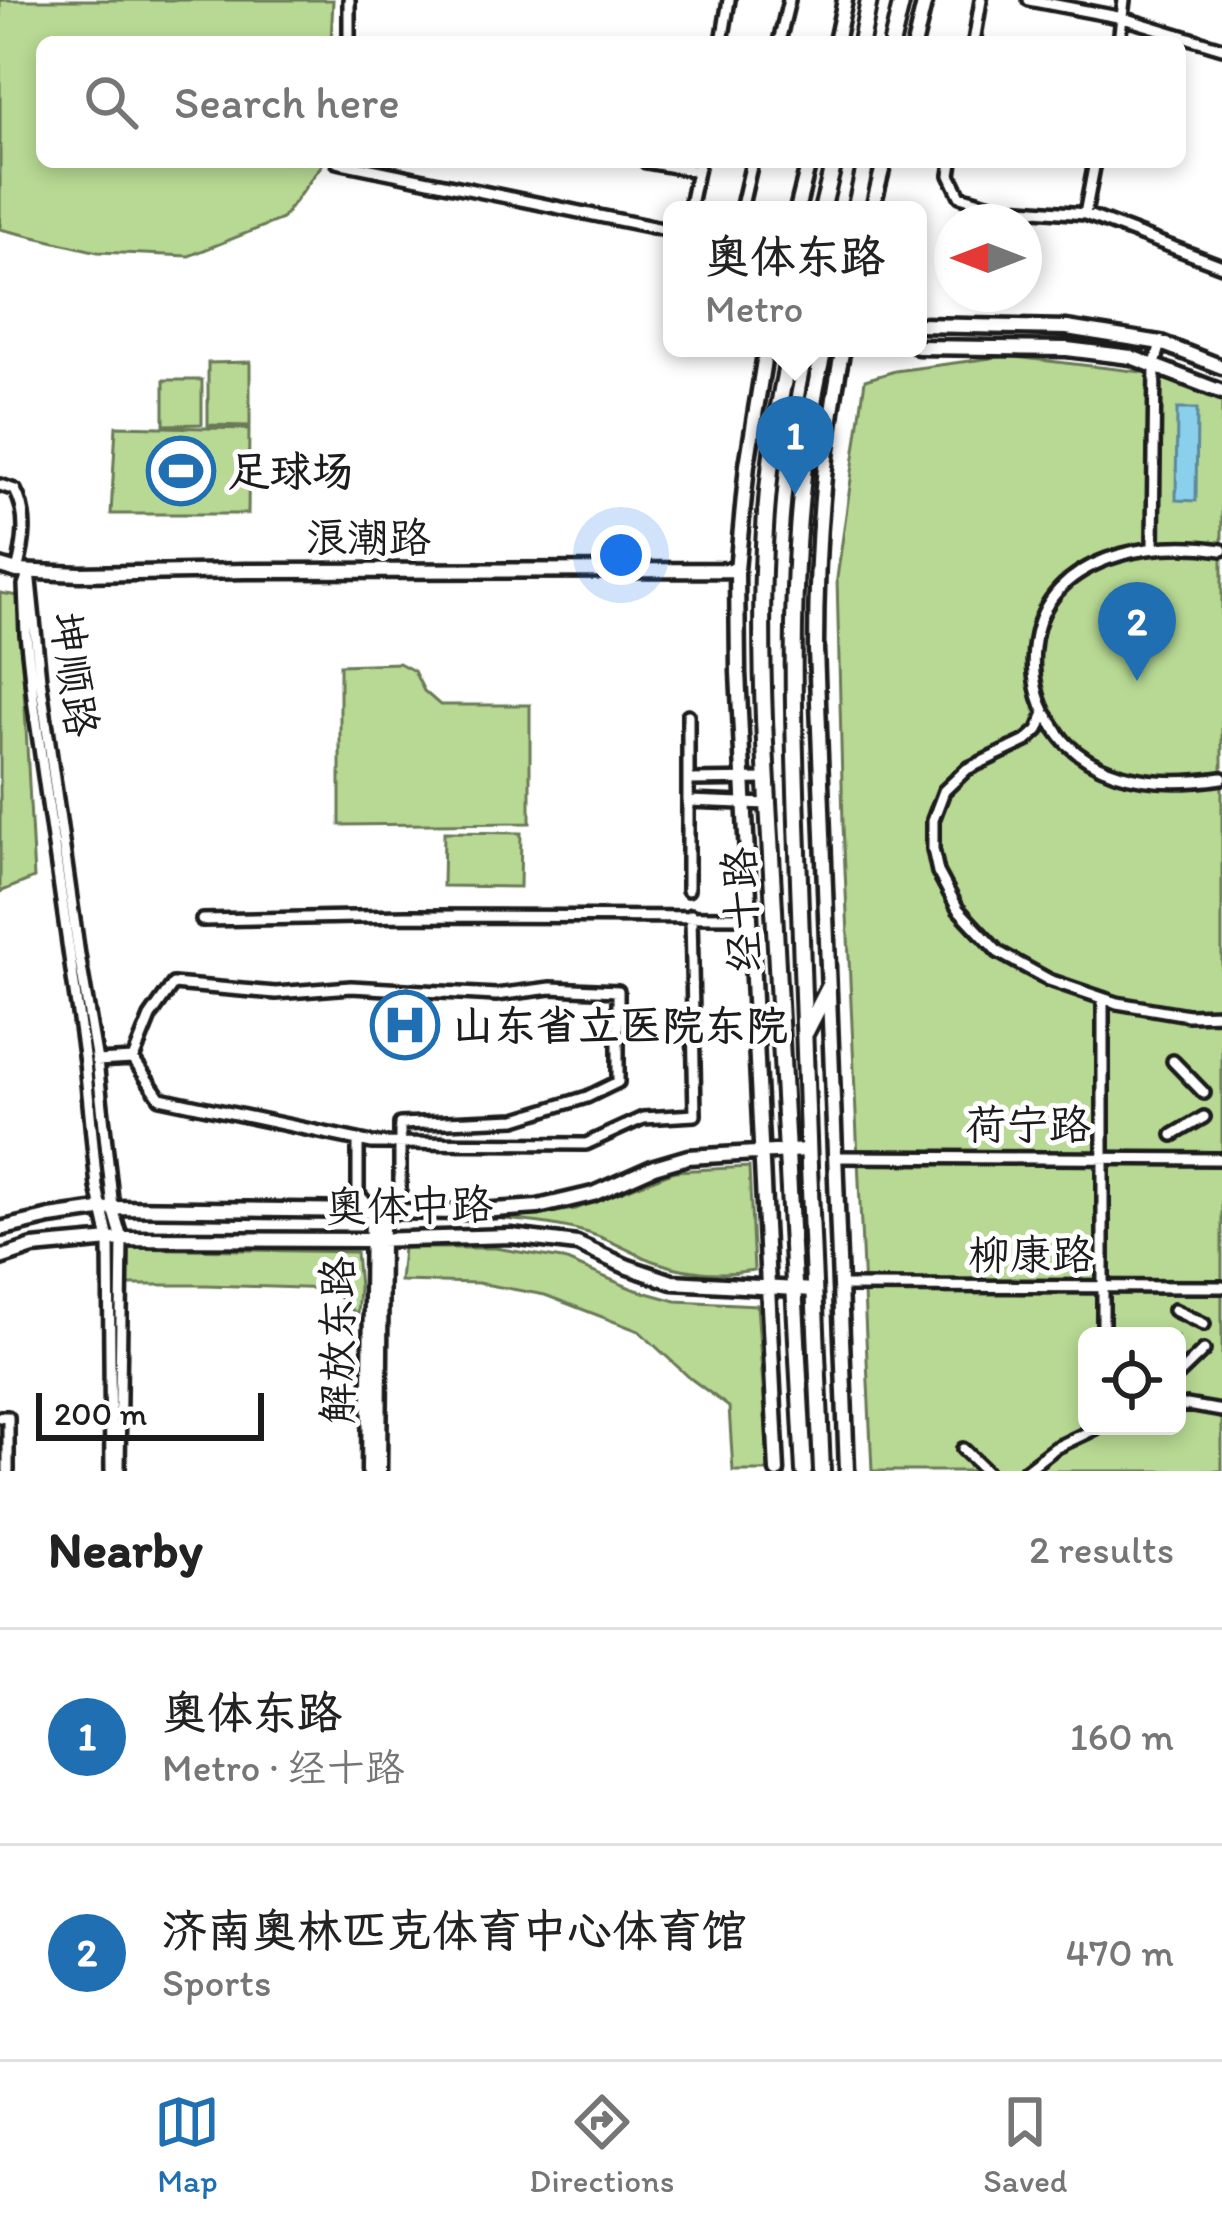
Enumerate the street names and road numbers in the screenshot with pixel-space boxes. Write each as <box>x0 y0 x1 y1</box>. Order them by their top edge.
street label: 浪潮路 <box>305 512 431 563</box>
street label: 坤顺路 <box>40 608 109 740</box>
street label: 经十路 <box>713 846 770 974</box>
street label: 荷宁路 <box>965 1099 1091 1150</box>
street label: 奥体中路 <box>325 1179 493 1232</box>
street label: 柳康路 <box>968 1229 1094 1280</box>
street label: 解放东路 <box>312 1256 363 1424</box>

